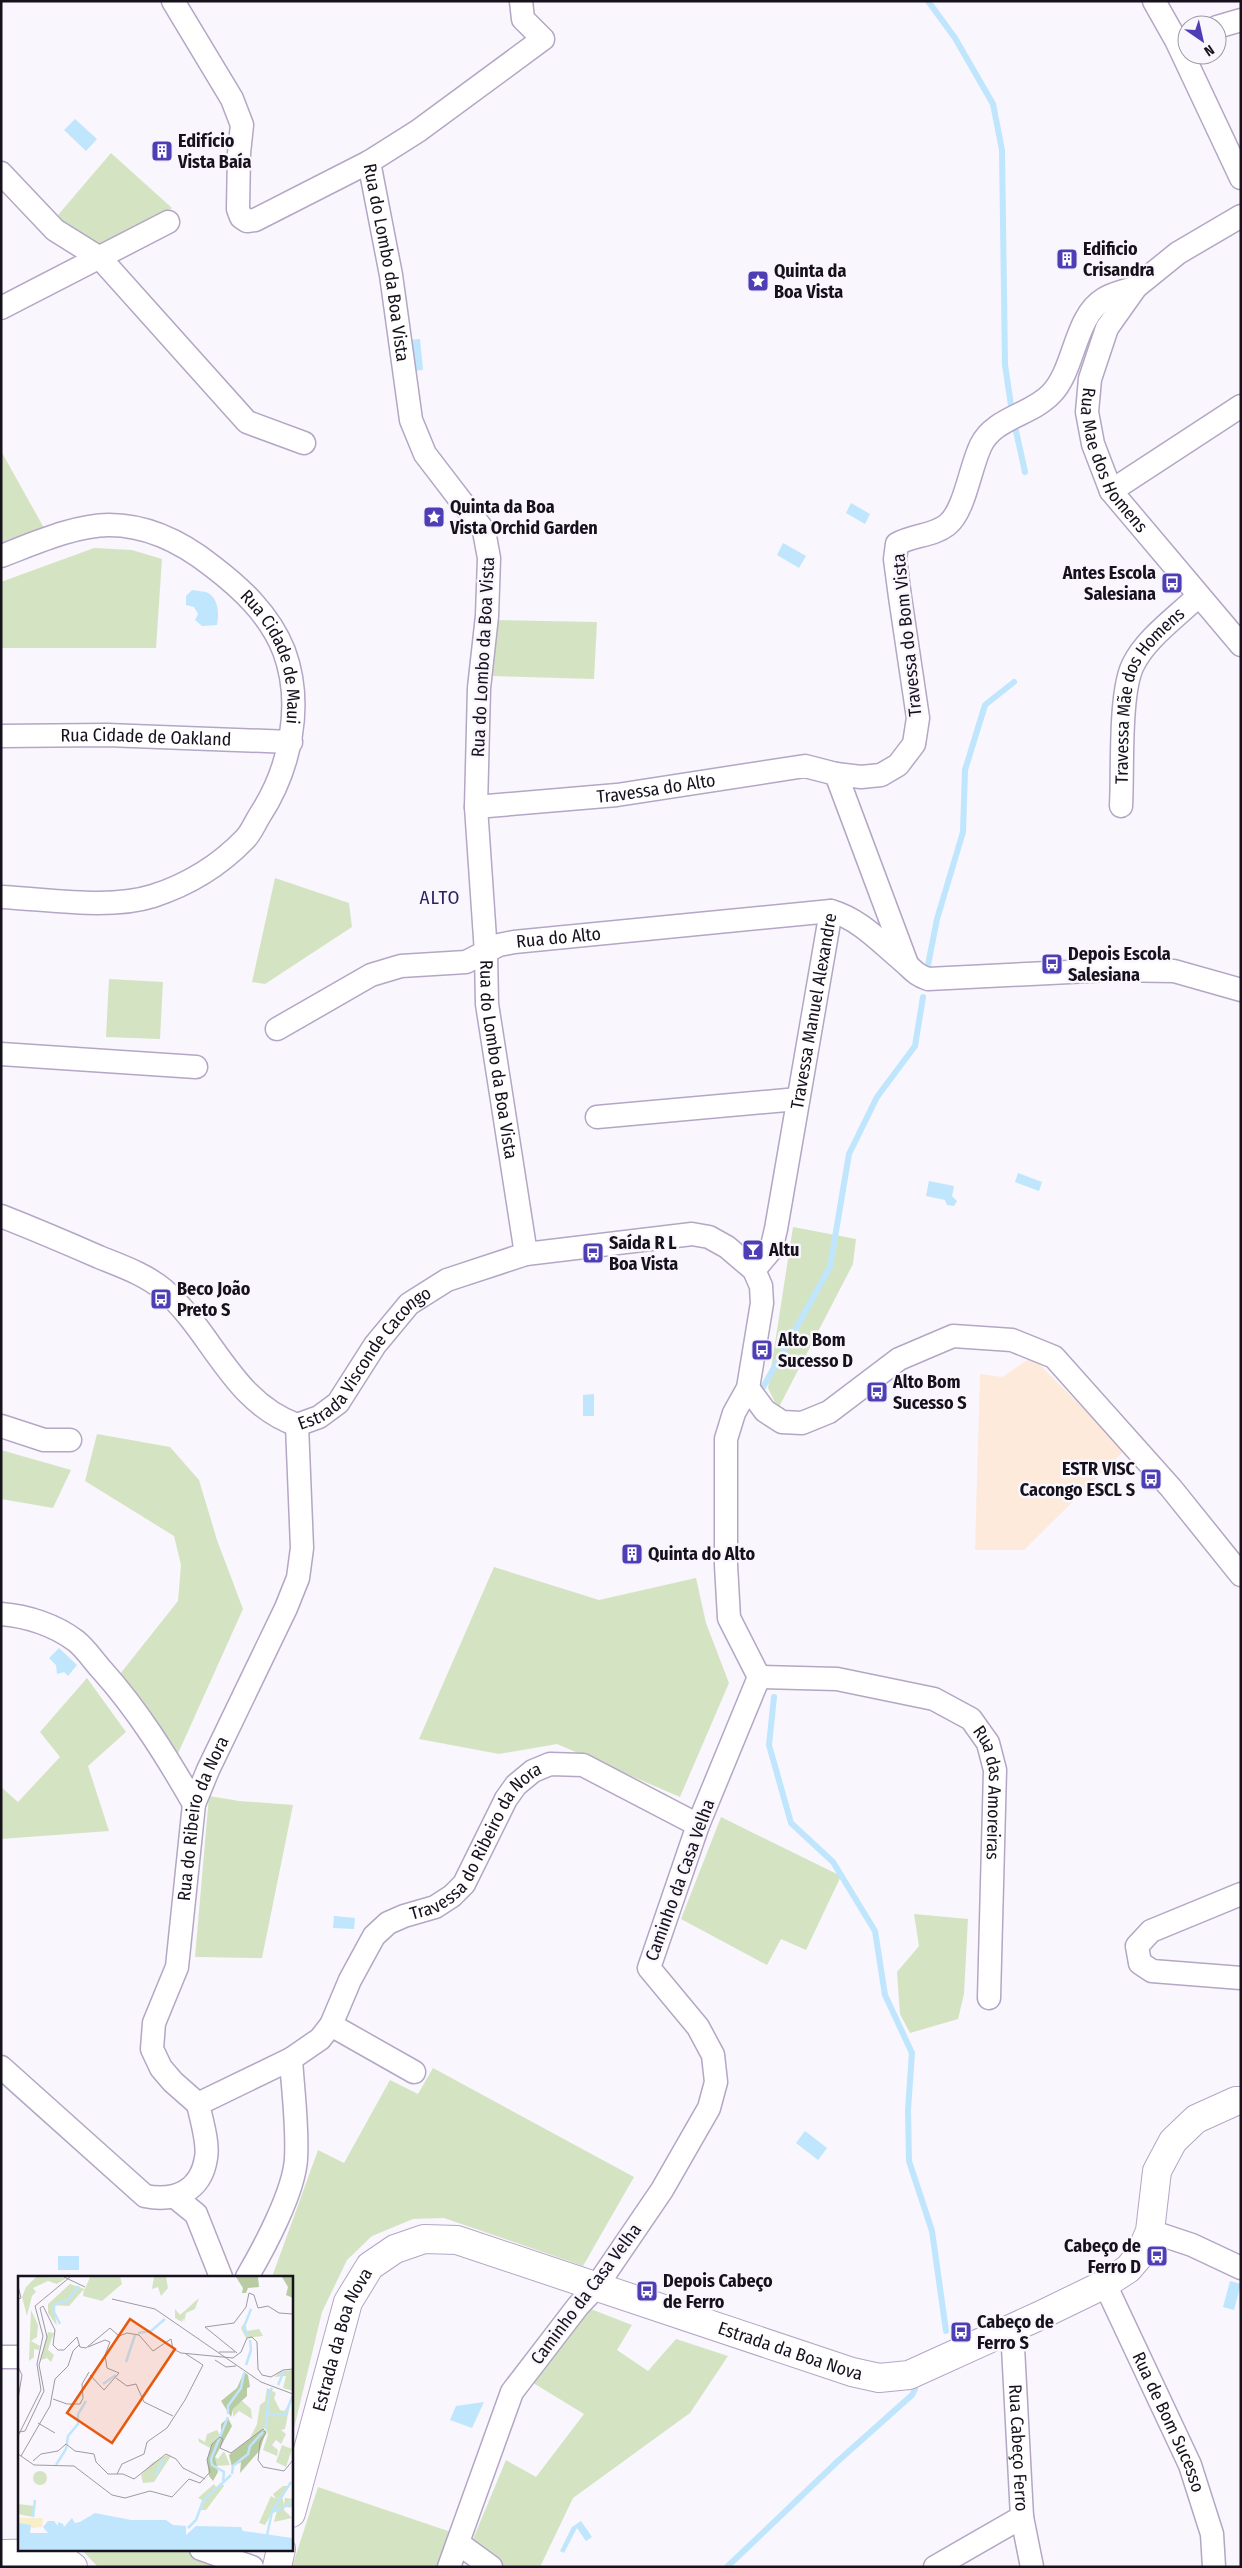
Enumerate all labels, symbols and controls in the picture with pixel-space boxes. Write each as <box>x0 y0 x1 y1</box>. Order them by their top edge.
north arrow <box>1177 15 1227 65</box>
text: N <box>1201 41 1217 60</box>
place label: Edifício Vista Baía <box>177 130 252 173</box>
building icon: Edifício Vista Baía <box>150 139 174 163</box>
street label: Rua do Lombo da Boa Vista <box>359 161 414 363</box>
place label: Edificio Crisandra <box>1083 238 1155 281</box>
building icon: Edificio Crisandra <box>1055 247 1079 271</box>
place label: Quinta da Boa Vista <box>774 260 846 303</box>
place icon: Quinta da Boa Vista <box>746 269 770 293</box>
street label: Rua Mae dos Homens <box>1076 387 1153 537</box>
place label: Quinta da Boa Vista Orchid Garden <box>449 496 598 539</box>
place icon: Quinta da Boa Vista Orchid Garden <box>422 505 446 529</box>
street label: Travessa do Bom Vista <box>887 552 926 718</box>
street label: Rua do Lombo da Boa Vista <box>467 556 499 758</box>
place label: Antes Escola Salesiana <box>1062 562 1156 605</box>
bus stop icon: Antes Escola Salesiana <box>1160 571 1184 595</box>
street label: Rua Cidade de Maui <box>236 585 304 725</box>
street label: Travessa Mãe dos Homens <box>1111 602 1189 784</box>
street label: Rua Cidade de Oakland <box>60 724 232 751</box>
street label: Travessa do Alto <box>596 769 717 808</box>
district label: ALTO <box>420 886 460 909</box>
street label: Travessa Manuel Alexandre <box>786 911 841 1111</box>
street label: Rua do Alto <box>515 923 602 953</box>
place label: Depois Escola Salesiana <box>1068 943 1171 986</box>
bus stop icon: Depois Escola Salesiana <box>1040 952 1064 976</box>
street label: Rua do Lombo da Boa Vista <box>475 960 522 1161</box>
place label: Saída R L Boa Vista <box>609 1232 678 1275</box>
bar icon: Altu <box>741 1238 765 1262</box>
place label: Altu <box>768 1239 799 1261</box>
bus stop icon: Saída R L Boa Vista <box>581 1241 605 1265</box>
place label: Beco João Preto S <box>177 1278 251 1321</box>
street label: Estrada Visconde Cacongo <box>295 1282 435 1435</box>
bus stop icon: Beco João Preto S <box>149 1287 173 1311</box>
place label: Alto Bom Sucesso D <box>777 1329 853 1372</box>
bus stop icon: Alto Bom Sucesso D <box>750 1338 774 1362</box>
place label: Alto Bom Sucesso S <box>892 1371 967 1414</box>
bus stop icon: Alto Bom Sucesso S <box>865 1380 889 1404</box>
place label: ESTR VISC Cacongo ESCL S <box>1020 1458 1136 1501</box>
bus stop icon: ESTR VISC Cacongo ESCL S <box>1139 1467 1163 1491</box>
building icon: Quinta do Alto <box>620 1542 644 1566</box>
place label: Quinta do Alto <box>648 1543 755 1565</box>
street label: Rua das Amoreiras <box>968 1721 1007 1861</box>
street label: Rua do Ribeiro da Nora <box>173 1733 234 1902</box>
street label: Travessa do Ribeiro da Nora <box>407 1758 545 1925</box>
street label: Caminho da Casa Velha <box>641 1796 720 1964</box>
street label: Caminho da Casa Velha <box>526 2219 646 2369</box>
place label: Cabeço de Ferro D <box>1064 2235 1141 2278</box>
bus stop icon: Cabeço de Ferro D <box>1145 2244 1169 2268</box>
street label: Estrada da Boa Nova <box>308 2264 377 2414</box>
place label: Depois Cabeço de Ferro <box>663 2270 773 2313</box>
inset map <box>18 2276 292 2550</box>
bus stop icon: Depois Cabeço de Ferro <box>635 2279 659 2303</box>
place label: Cabeço de Ferro S <box>977 2311 1054 2354</box>
street label: Estrada da Boa Nova <box>715 2317 865 2385</box>
bus stop icon: Cabeço de Ferro S <box>949 2320 973 2344</box>
street label: Rua de Bom Sucesso <box>1127 2348 1209 2495</box>
street label: Rua Cabeço Ferro <box>1004 2384 1033 2512</box>

